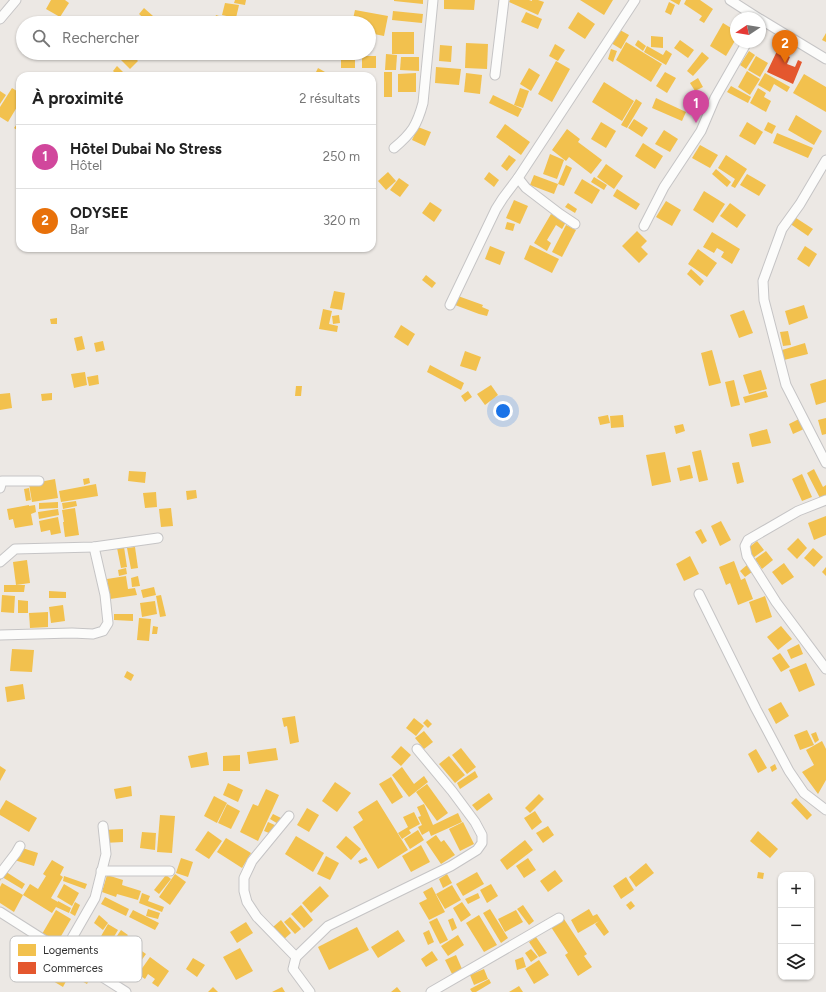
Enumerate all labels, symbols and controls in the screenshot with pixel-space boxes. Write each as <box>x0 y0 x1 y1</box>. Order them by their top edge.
north arrow <box>730 12 766 48</box>
search box <box>16 16 376 60</box>
icon: search <box>30 27 52 49</box>
text: Rechercher <box>62 29 139 47</box>
pin: 2 <box>772 30 798 63</box>
text: À proximité <box>32 88 123 108</box>
pin: 1 <box>683 90 709 123</box>
text: 2 résultats <box>299 91 360 106</box>
text: Hôtel Dubai No Stress <box>70 140 222 158</box>
text: 1 <box>42 149 48 164</box>
text: 250 m <box>323 149 360 164</box>
text: Hôtel <box>70 158 102 173</box>
text: ODYSEE <box>70 204 129 222</box>
text: 2 <box>41 213 49 228</box>
text: 320 m <box>323 213 360 228</box>
text: Bar <box>70 222 89 237</box>
your location <box>493 401 513 421</box>
map controls <box>778 872 814 980</box>
button: + <box>778 872 814 908</box>
button: − <box>778 908 814 944</box>
legend <box>10 936 142 982</box>
text: Logements <box>43 944 98 957</box>
button: layers <box>778 944 814 980</box>
text: Commerces <box>43 962 103 975</box>

